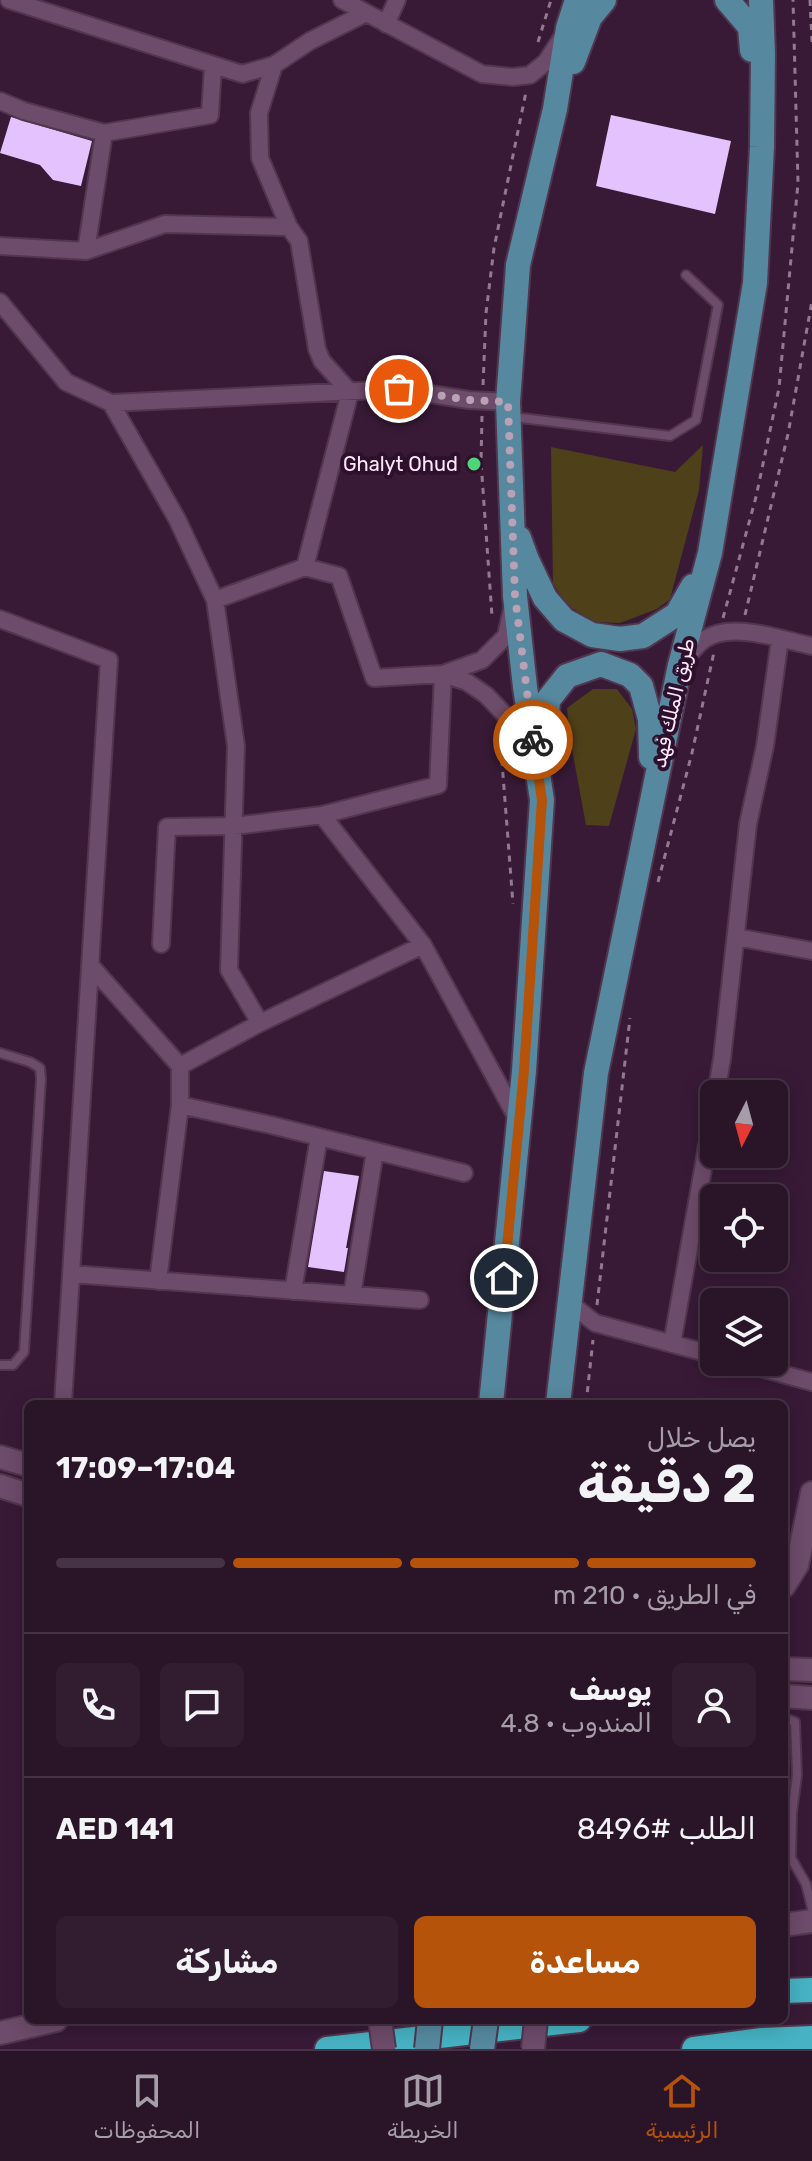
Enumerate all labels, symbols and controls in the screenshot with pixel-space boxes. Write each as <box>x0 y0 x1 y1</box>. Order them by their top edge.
pin <box>365 355 433 423</box>
icon: bag <box>377 367 421 411</box>
place label: Ghalyt Ohud <box>343 452 458 476</box>
marker: Ghalyt Ohud <box>465 455 483 473</box>
street label: طريق الملك فهد <box>646 636 700 770</box>
courier <box>493 700 573 780</box>
icon: bike <box>511 718 555 762</box>
north arrow <box>700 1080 788 1168</box>
map controls <box>700 1080 788 1376</box>
button: locate <box>700 1184 788 1272</box>
pin <box>470 1244 538 1312</box>
icon: home <box>482 1256 526 1300</box>
button: layers <box>700 1288 788 1376</box>
text: يصل خلال <box>647 1423 756 1454</box>
text: 17:04–17:09 <box>56 1450 235 1486</box>
text: 2 دقيقة <box>577 1453 756 1515</box>
text: في الطريق · 210 m <box>553 1580 756 1611</box>
button: phone <box>56 1663 140 1747</box>
button: chat <box>160 1663 244 1747</box>
button: person <box>672 1663 756 1747</box>
text: يوسف <box>569 1672 652 1708</box>
text: المندوب · 4.8 <box>500 1708 652 1739</box>
text: AED 141 <box>56 1811 174 1847</box>
text: الطلب #8496 <box>577 1811 756 1847</box>
button: مشاركة <box>56 1916 398 2008</box>
button: مساعدة <box>414 1916 756 2008</box>
tab: المحفوظات <box>93 2069 200 2144</box>
tab: الخريطة <box>387 2069 459 2144</box>
tab: الرئيسية <box>645 2069 719 2144</box>

